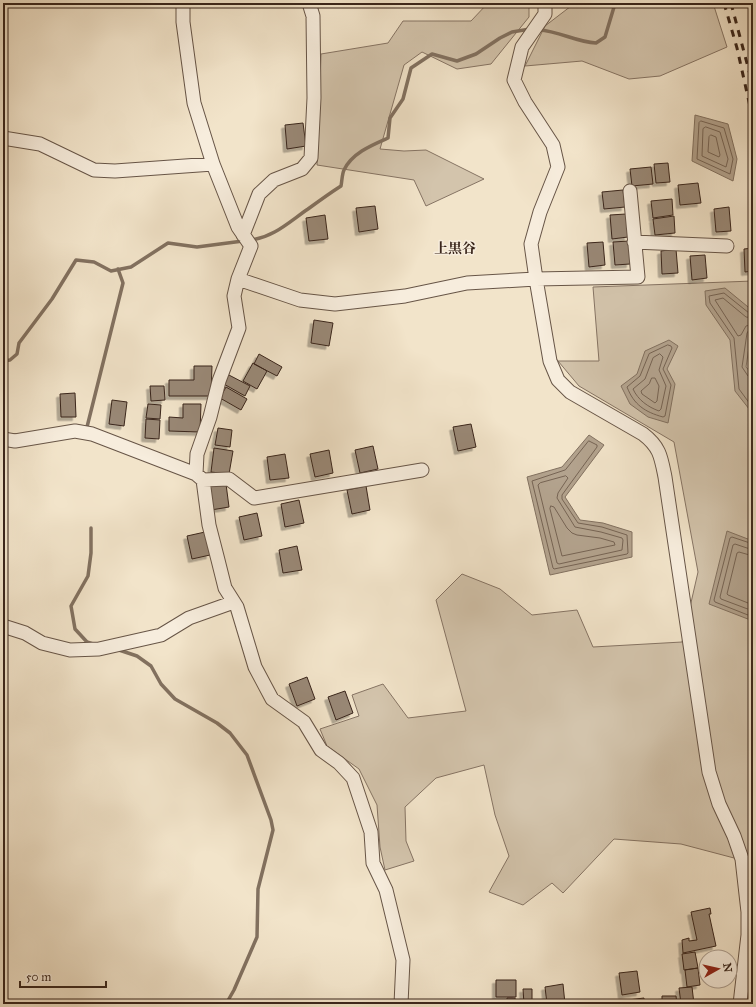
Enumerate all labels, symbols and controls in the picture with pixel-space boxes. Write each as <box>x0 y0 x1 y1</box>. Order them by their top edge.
district label: 上黒谷 <box>434 240 476 257</box>
north arrow <box>698 949 738 989</box>
text: N <box>720 962 735 974</box>
scale bar <box>20 963 106 989</box>
text: 50 m <box>26 970 51 984</box>

